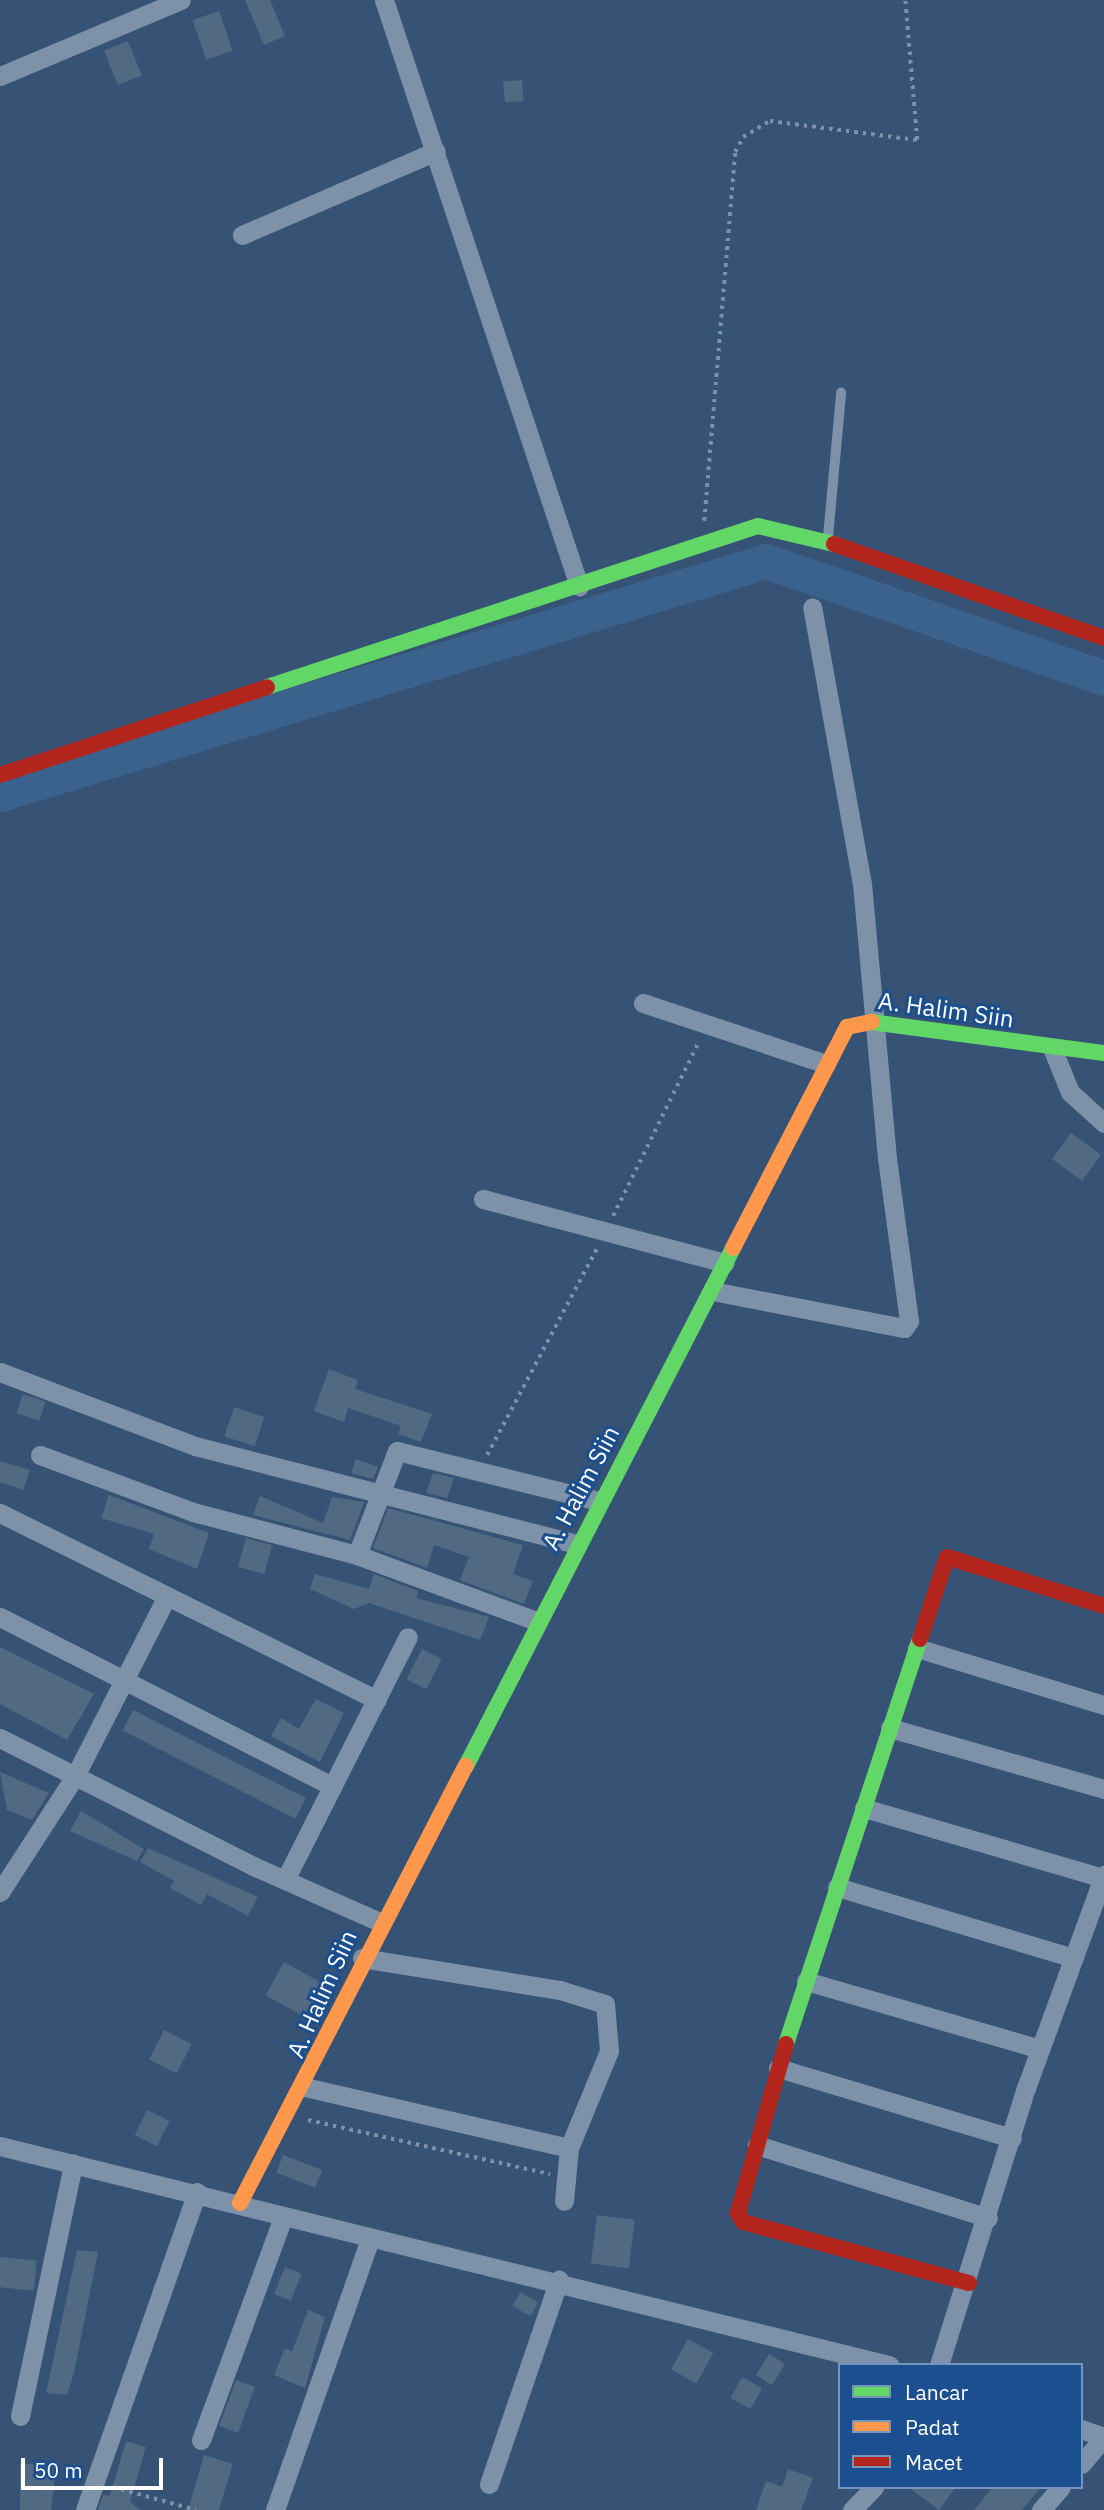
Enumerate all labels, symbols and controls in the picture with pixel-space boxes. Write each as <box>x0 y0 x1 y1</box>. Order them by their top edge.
street label: A. Halim Siin <box>876 986 1016 1034</box>
street label: A. Halim Siin <box>536 1421 626 1555</box>
street label: A. Halim Siin <box>281 1926 363 2062</box>
legend <box>838 2363 1083 2489</box>
text: Lancar <box>905 2378 968 2406</box>
text: Padat <box>905 2413 960 2441</box>
scale bar <box>24 2444 166 2488</box>
text: Macet <box>905 2448 963 2476</box>
text: 50 m <box>34 2456 83 2484</box>

